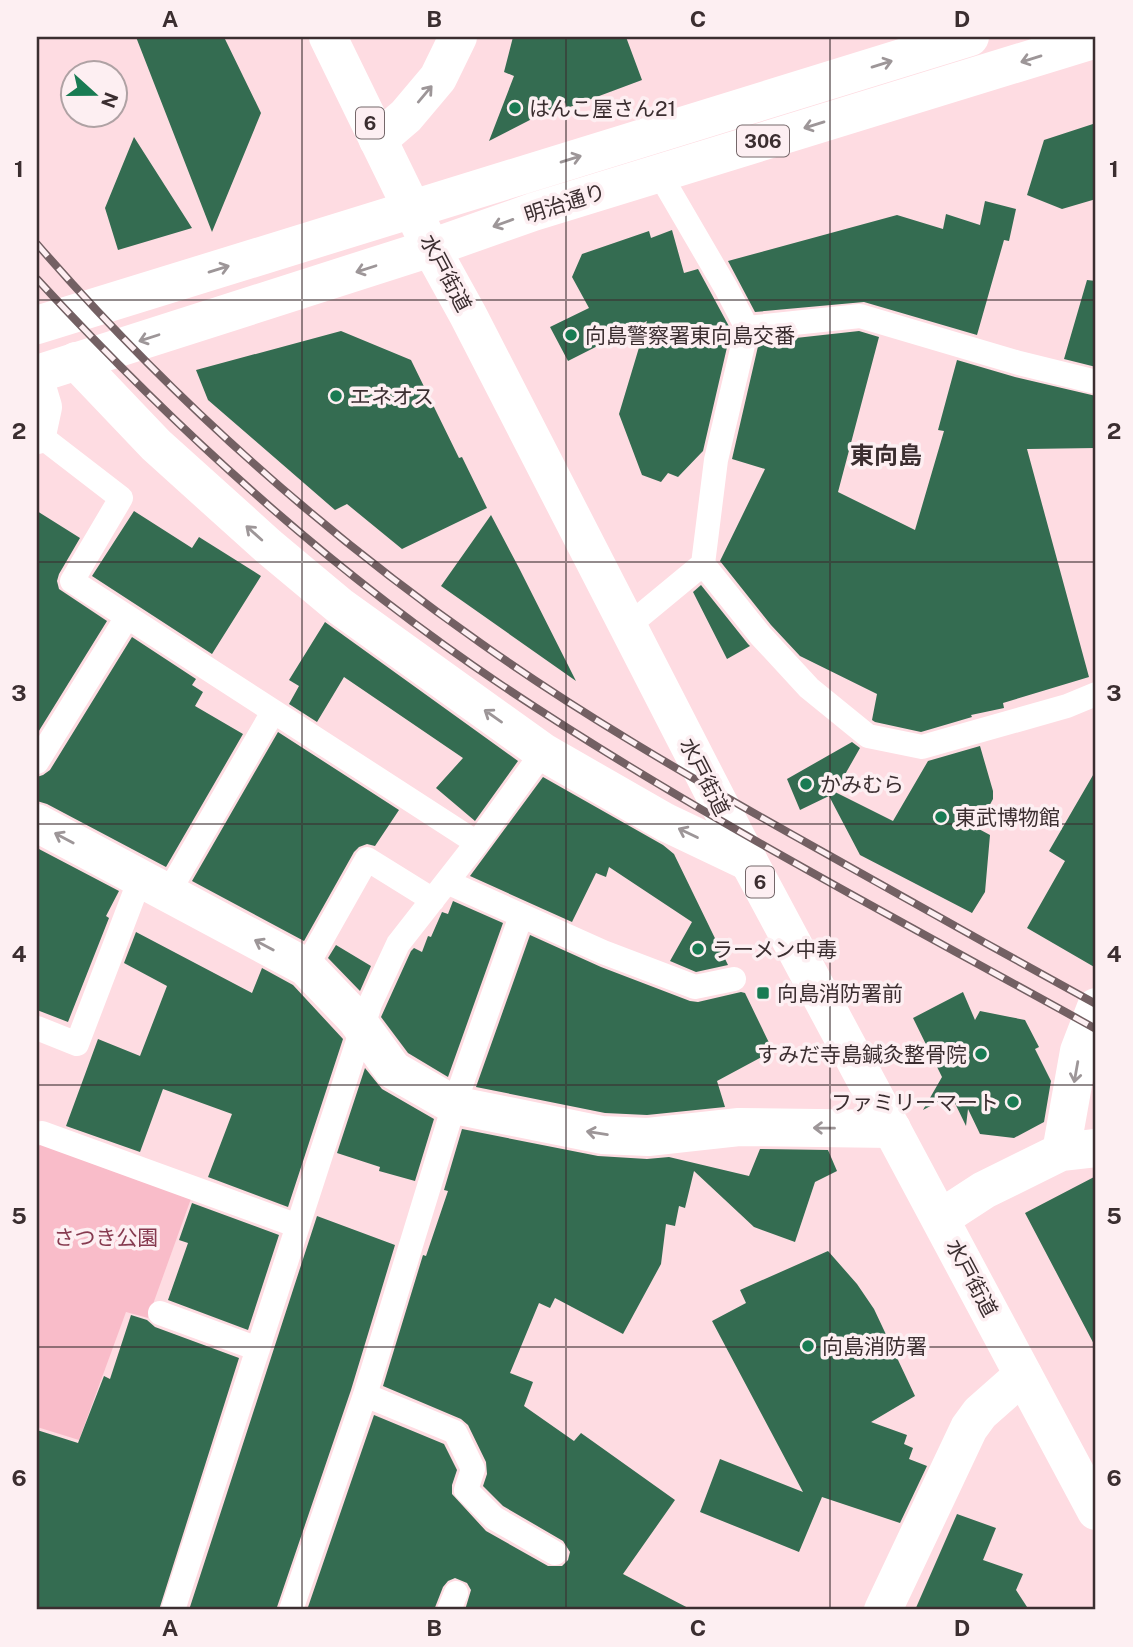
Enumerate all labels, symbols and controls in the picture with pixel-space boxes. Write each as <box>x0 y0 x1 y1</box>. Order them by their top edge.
text: A <box>162 5 179 32</box>
text: B <box>426 5 442 32</box>
text: C <box>690 5 706 32</box>
text: D <box>954 5 970 32</box>
one-way arrow <box>1020 53 1042 66</box>
one-way arrow <box>871 56 893 69</box>
north arrow <box>60 60 130 130</box>
one-way arrow <box>417 85 433 103</box>
text: N <box>97 89 123 111</box>
place label: はんこ屋さん21 <box>529 96 676 121</box>
marker: はんこ屋さん21 <box>507 100 523 116</box>
road number: 6 <box>356 108 384 139</box>
one-way arrow <box>803 120 825 133</box>
road number: 306 <box>737 125 789 156</box>
one-way arrow <box>559 151 581 164</box>
text: 1 <box>14 155 24 182</box>
text: 1 <box>1109 155 1119 182</box>
street label: 明治通り <box>521 178 609 228</box>
one-way arrow <box>492 217 514 230</box>
street label: 水戸街道 <box>415 230 477 316</box>
one-way arrow <box>208 261 230 274</box>
one-way arrow <box>355 263 377 276</box>
place label: 向島警察署東向島交番 <box>585 323 795 348</box>
marker: 向島警察署東向島交番 <box>563 327 579 343</box>
one-way arrow <box>138 333 160 346</box>
place label: エネオス <box>350 384 434 409</box>
marker: エネオス <box>328 388 344 404</box>
text: 2 <box>12 417 26 444</box>
text: 2 <box>1107 417 1121 444</box>
district label: 東向島 <box>850 441 922 469</box>
one-way arrow <box>245 525 263 541</box>
text: 3 <box>11 679 27 706</box>
text: 3 <box>1106 679 1122 706</box>
one-way arrow <box>484 709 503 723</box>
street label: 水戸街道 <box>675 734 735 820</box>
place label: かみむら <box>820 772 904 797</box>
marker: かみむら <box>798 776 814 792</box>
place label: 東武博物館 <box>955 805 1060 830</box>
marker: 東武博物館 <box>933 809 949 825</box>
one-way arrow <box>678 825 699 839</box>
one-way arrow <box>54 830 74 844</box>
road number: 6 <box>746 866 774 898</box>
one-way arrow <box>255 937 275 951</box>
place label: ラーメン中毒 <box>712 937 837 962</box>
text: 4 <box>11 940 27 967</box>
text: 4 <box>1106 940 1122 967</box>
marker: ラーメン中毒 <box>690 941 706 957</box>
place label: 向島消防署前 <box>777 981 903 1006</box>
marker: 向島消防署前 <box>755 985 771 1001</box>
place label: すみだ寺島鍼灸整骨院 <box>757 1042 967 1067</box>
marker: すみだ寺島鍼灸整骨院 <box>973 1046 989 1062</box>
one-way arrow <box>1068 1060 1082 1083</box>
place label: ファミリーマート <box>831 1090 999 1115</box>
marker: ファミリーマート <box>1005 1094 1021 1110</box>
one-way arrow <box>813 1121 836 1135</box>
one-way arrow <box>586 1126 609 1139</box>
text: 5 <box>11 1202 27 1229</box>
text: 5 <box>1106 1202 1122 1229</box>
park label: さつき公園 <box>54 1225 159 1250</box>
street label: 水戸街道 <box>941 1235 1003 1321</box>
place label: 向島消防署 <box>822 1334 927 1359</box>
marker: 向島消防署 <box>800 1338 816 1354</box>
text: 6 <box>11 1464 27 1491</box>
text: 6 <box>1106 1464 1122 1491</box>
text: A <box>162 1614 179 1641</box>
text: B <box>426 1614 442 1641</box>
text: C <box>690 1614 706 1641</box>
text: D <box>954 1614 970 1641</box>

